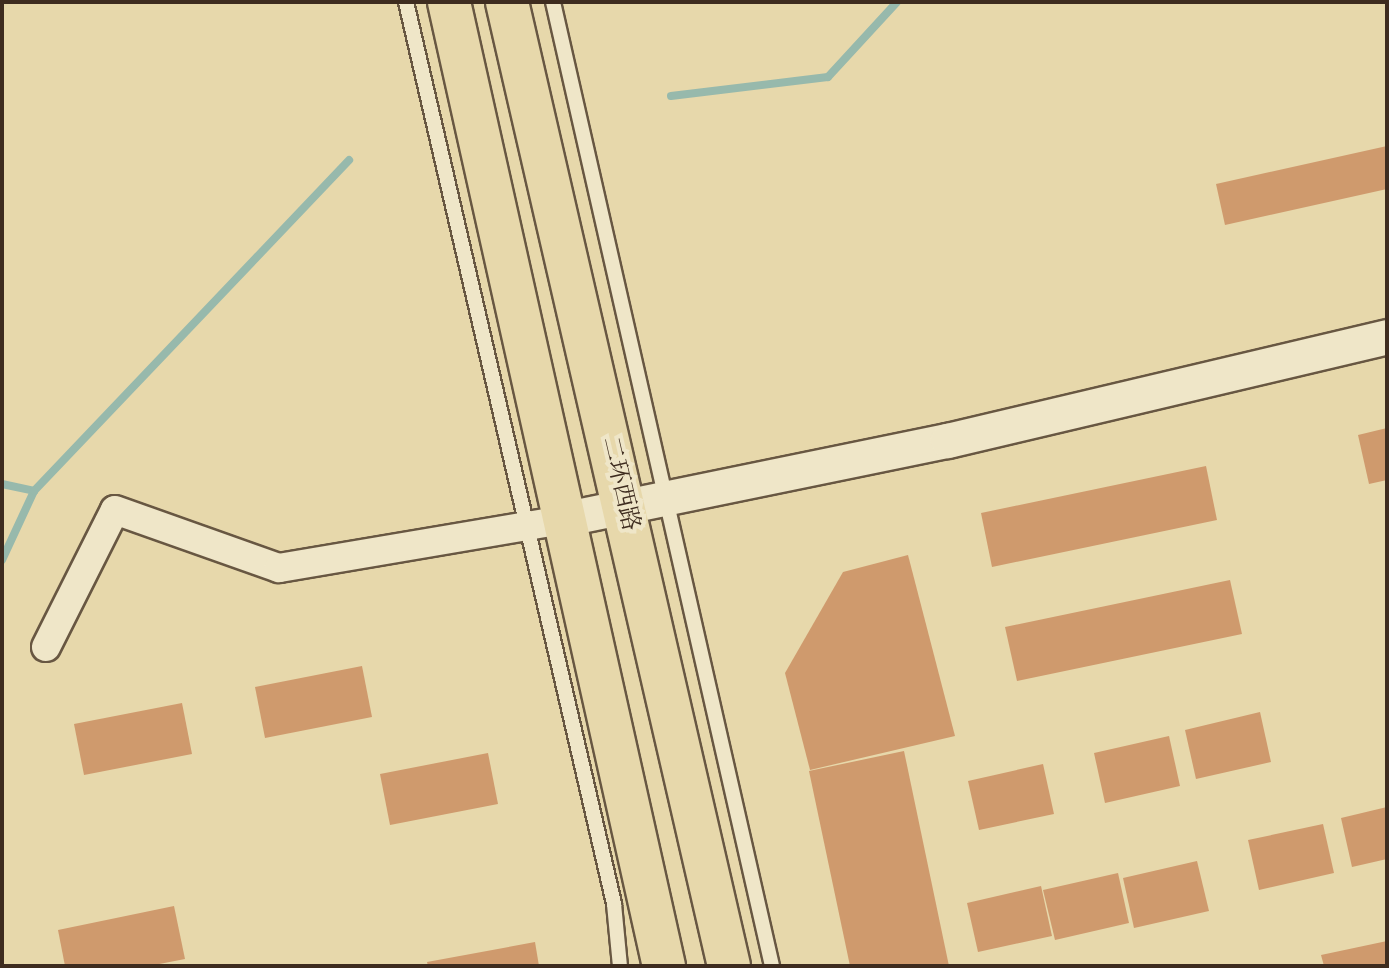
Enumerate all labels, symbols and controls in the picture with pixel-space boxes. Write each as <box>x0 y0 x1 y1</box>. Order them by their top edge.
street label: 二环西路 <box>594 434 644 534</box>

